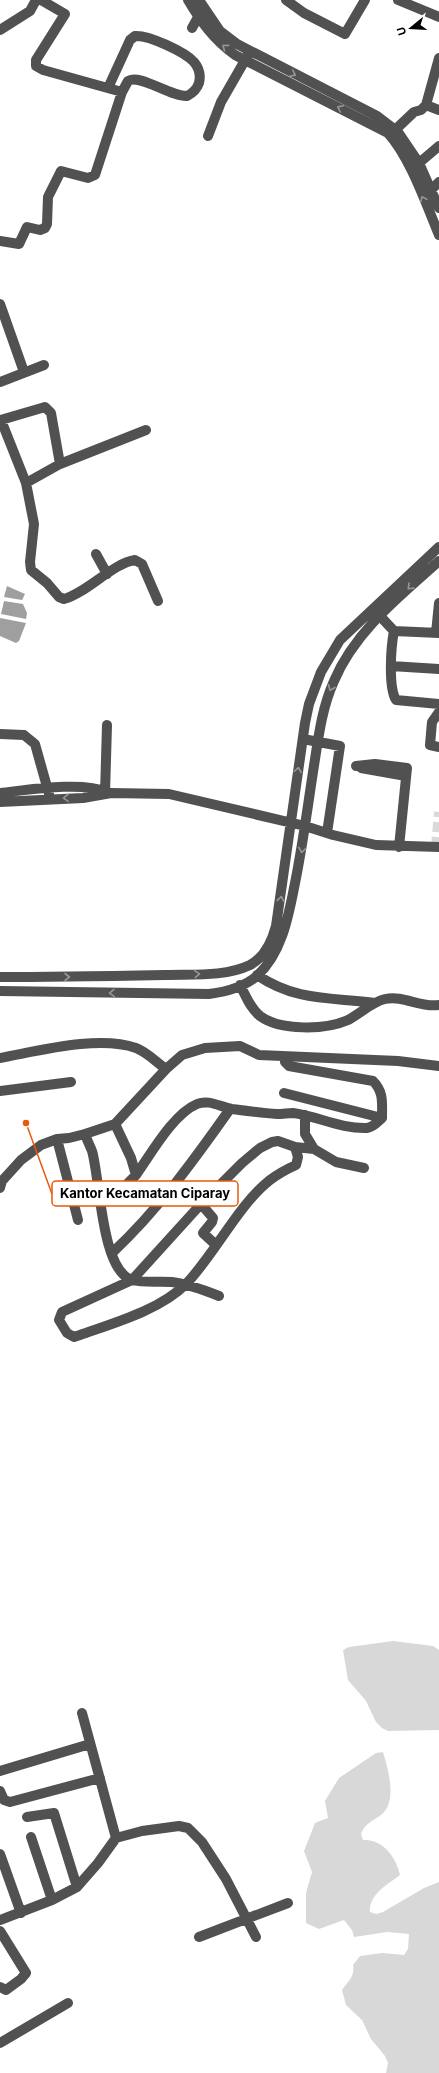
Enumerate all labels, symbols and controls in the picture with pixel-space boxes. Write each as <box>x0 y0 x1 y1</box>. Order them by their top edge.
north arrow <box>391 8 431 48</box>
text: U <box>394 25 409 37</box>
one-way arrow <box>222 45 229 52</box>
one-way arrow <box>289 70 297 77</box>
one-way arrow <box>336 105 344 113</box>
one-way arrow <box>420 196 428 203</box>
one-way arrow <box>407 583 415 590</box>
one-way arrow <box>327 685 335 692</box>
one-way arrow <box>293 767 302 773</box>
one-way arrow <box>63 794 69 802</box>
one-way arrow <box>298 847 307 853</box>
one-way arrow <box>276 896 285 902</box>
one-way arrow <box>194 969 200 978</box>
one-way arrow <box>64 973 70 981</box>
one-way arrow <box>109 989 115 997</box>
callout: Kantor Kecamatan Ciparay <box>52 1181 238 1206</box>
text: Kantor Kecamatan Ciparay <box>60 1185 230 1201</box>

